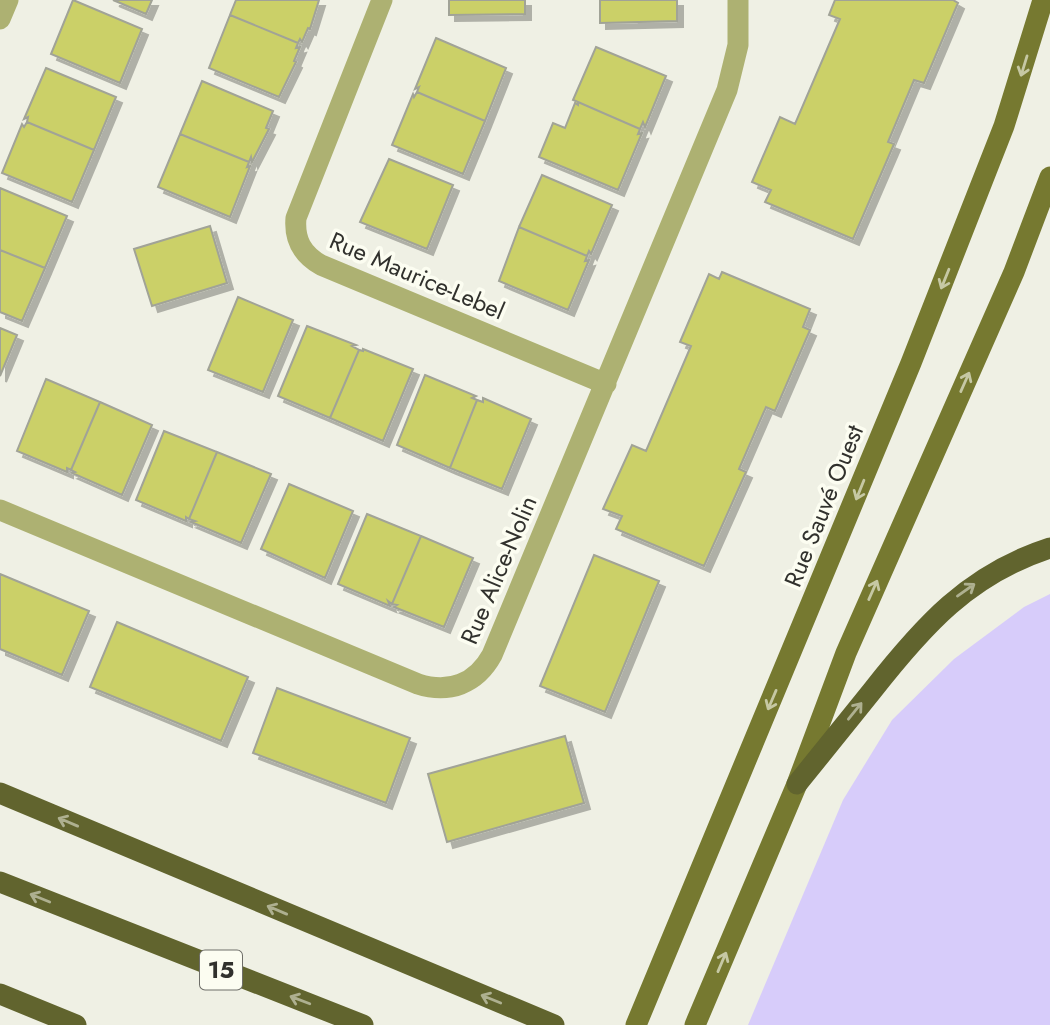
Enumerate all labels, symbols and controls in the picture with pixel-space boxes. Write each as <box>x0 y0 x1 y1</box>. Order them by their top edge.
one-way arrow <box>1017 54 1030 76</box>
street label: Rue Maurice-Lebel <box>324 223 510 328</box>
one-way arrow <box>938 267 951 289</box>
one-way arrow <box>959 372 972 393</box>
street label: Rue Sauvé Ouest <box>775 419 872 592</box>
one-way arrow <box>852 478 865 500</box>
street label: Rue Alice-Nolin <box>452 490 546 649</box>
one-way arrow <box>868 580 881 601</box>
one-way arrow <box>956 583 975 598</box>
one-way arrow <box>765 688 778 710</box>
one-way arrow <box>848 702 863 721</box>
one-way arrow <box>57 815 79 828</box>
one-way arrow <box>29 891 51 904</box>
one-way arrow <box>267 903 289 916</box>
road number: 15 <box>200 951 242 990</box>
one-way arrow <box>716 952 729 973</box>
one-way arrow <box>480 992 502 1005</box>
one-way arrow <box>289 993 311 1006</box>

